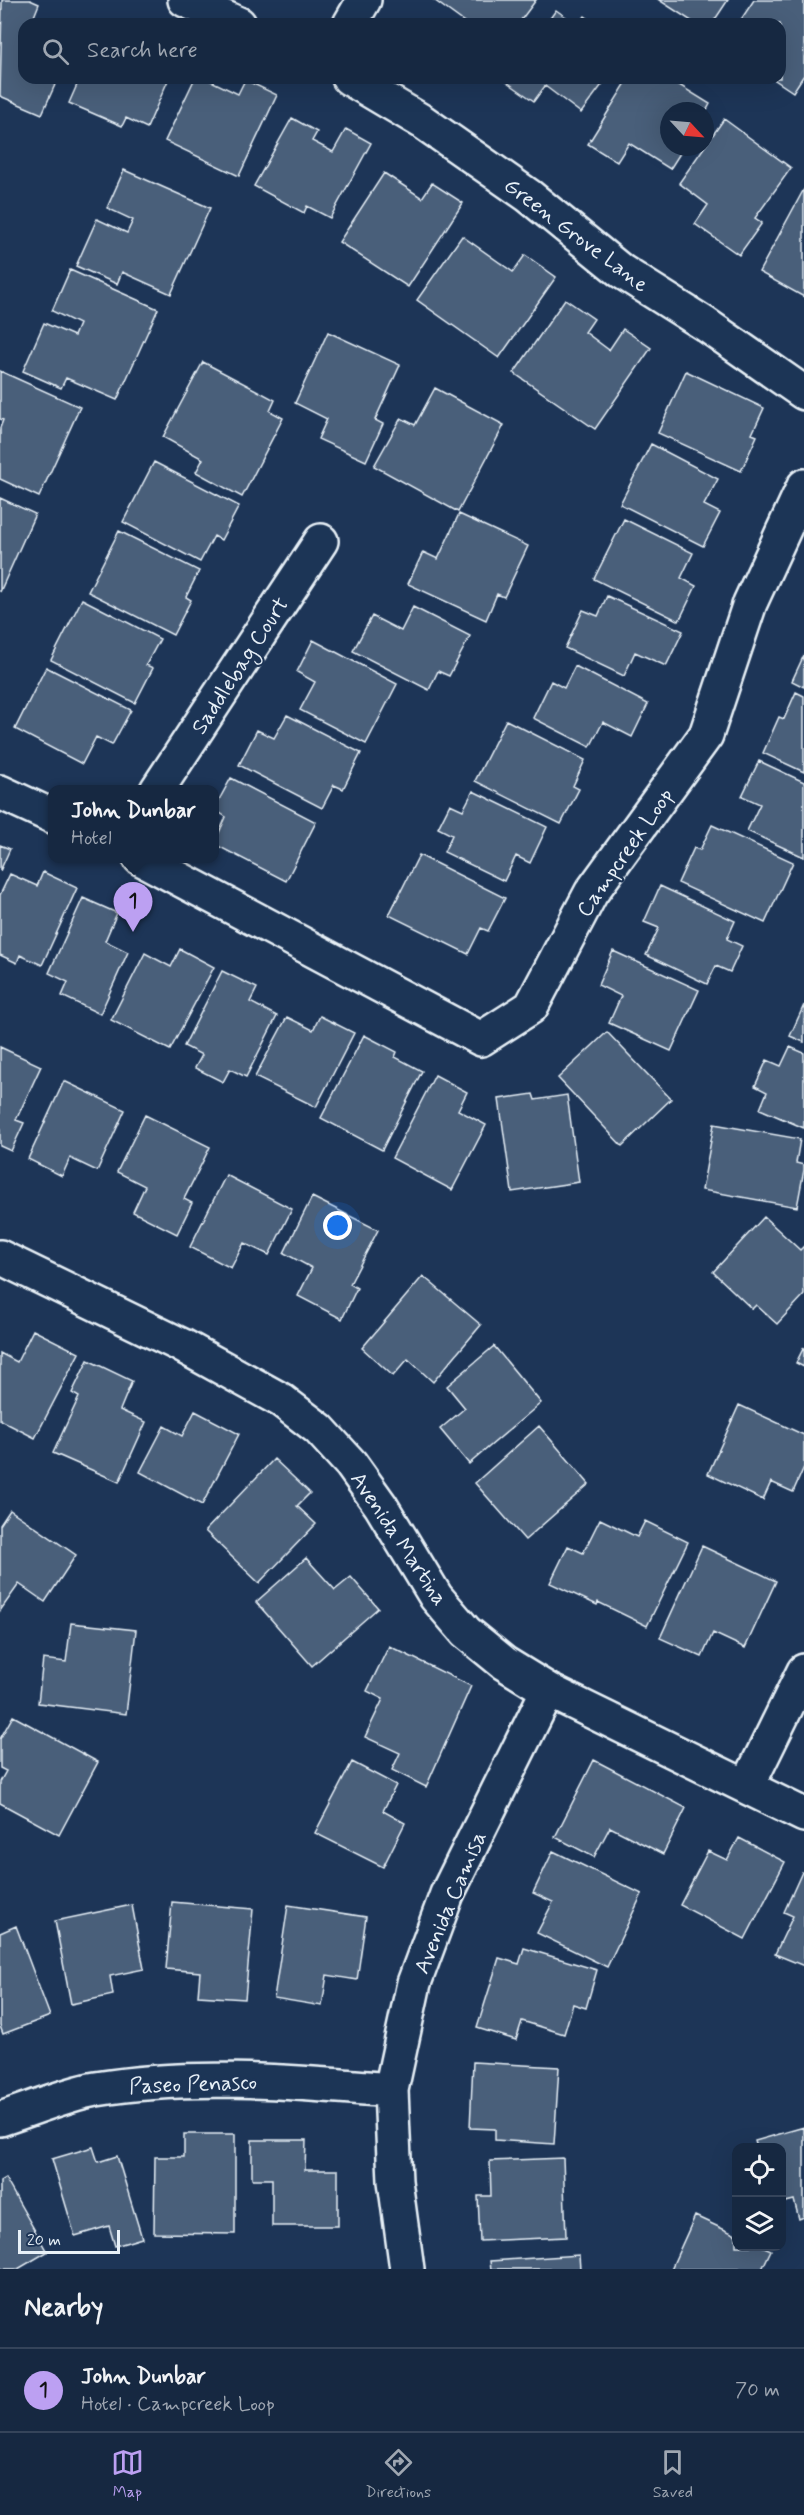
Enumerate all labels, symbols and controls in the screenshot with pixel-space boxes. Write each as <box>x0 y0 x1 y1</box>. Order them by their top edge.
search box <box>18 18 786 84</box>
icon: search <box>39 35 72 68</box>
text: Search here <box>87 37 198 65</box>
north arrow <box>660 102 714 156</box>
street label: Green Grove Lane <box>498 172 654 299</box>
street label: Saddlebag Court <box>186 592 298 742</box>
street label: Campcreek Loop <box>571 783 681 923</box>
popup <box>48 785 219 863</box>
text: John Dunbar <box>71 797 196 825</box>
text: Hotel <box>71 825 112 852</box>
pin: 1 <box>114 882 152 932</box>
your location <box>323 1211 352 1240</box>
street label: Avenida Martina <box>343 1467 453 1611</box>
street label: Avenida Camisa <box>408 1827 493 1978</box>
street label: Paseo Penasco <box>129 2069 258 2101</box>
map controls <box>732 2143 786 2251</box>
button: locate <box>732 2143 786 2197</box>
button: layers <box>732 2197 786 2251</box>
scale bar <box>18 2227 120 2254</box>
text: 20 m <box>27 2230 61 2251</box>
text: Nearby <box>24 2291 103 2325</box>
text: John Dunbar <box>81 2363 206 2391</box>
text: 1 <box>39 2377 48 2404</box>
text: 70 m <box>735 2377 780 2404</box>
text: Hotel · Campcreek Loop <box>81 2391 275 2418</box>
tab: Map <box>111 2446 144 2503</box>
tab: Directions <box>365 2446 431 2503</box>
tab: Saved <box>653 2446 693 2503</box>

